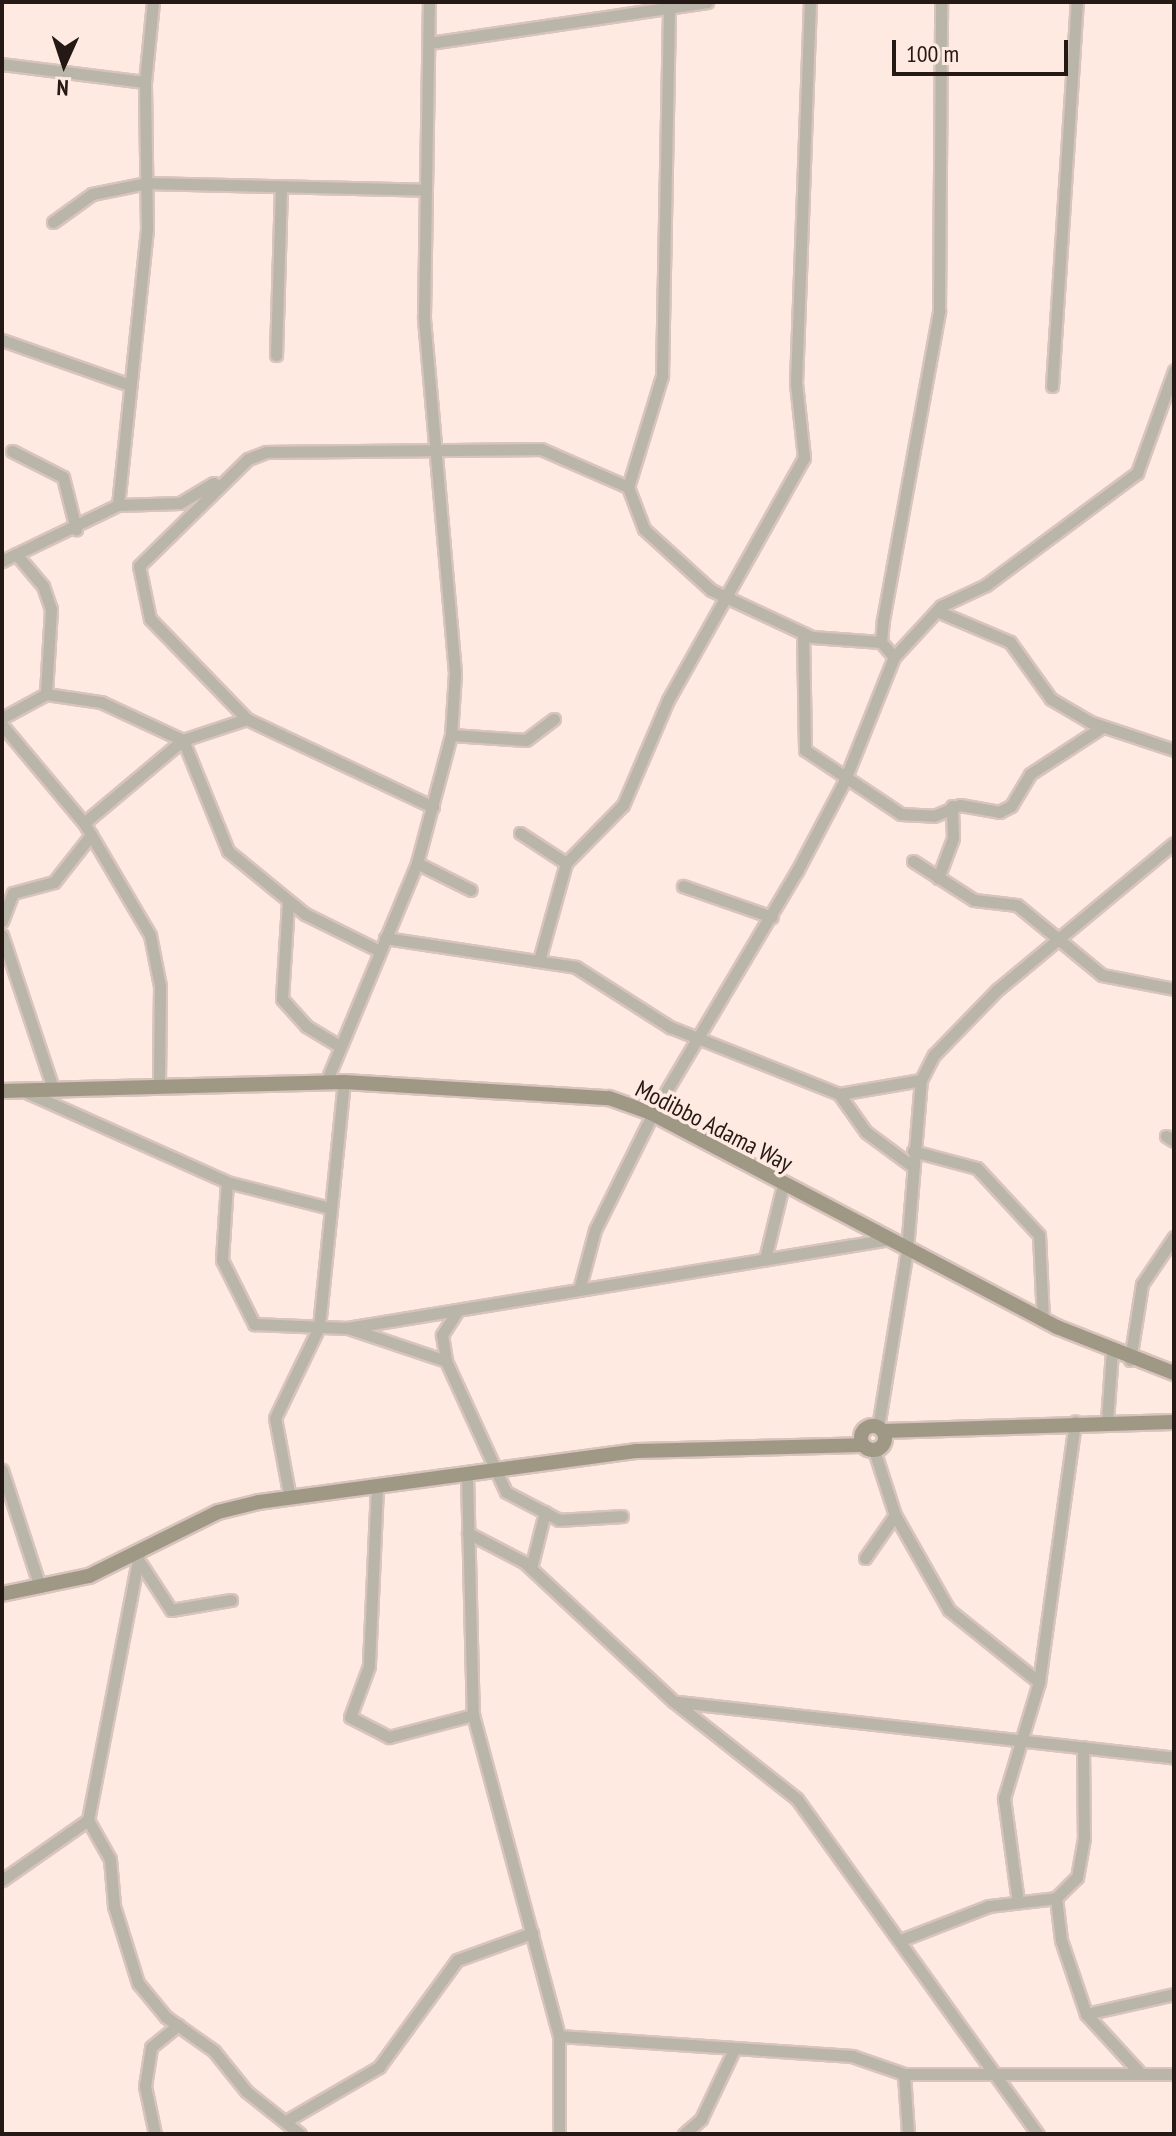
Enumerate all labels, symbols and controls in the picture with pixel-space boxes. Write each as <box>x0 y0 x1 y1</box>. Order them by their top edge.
north arrow <box>24 24 104 104</box>
scale bar <box>896 24 1072 74</box>
text: 100 m <box>906 38 959 69</box>
text: N <box>56 74 69 102</box>
street label: Modibbo Adama Way <box>630 1074 798 1178</box>

